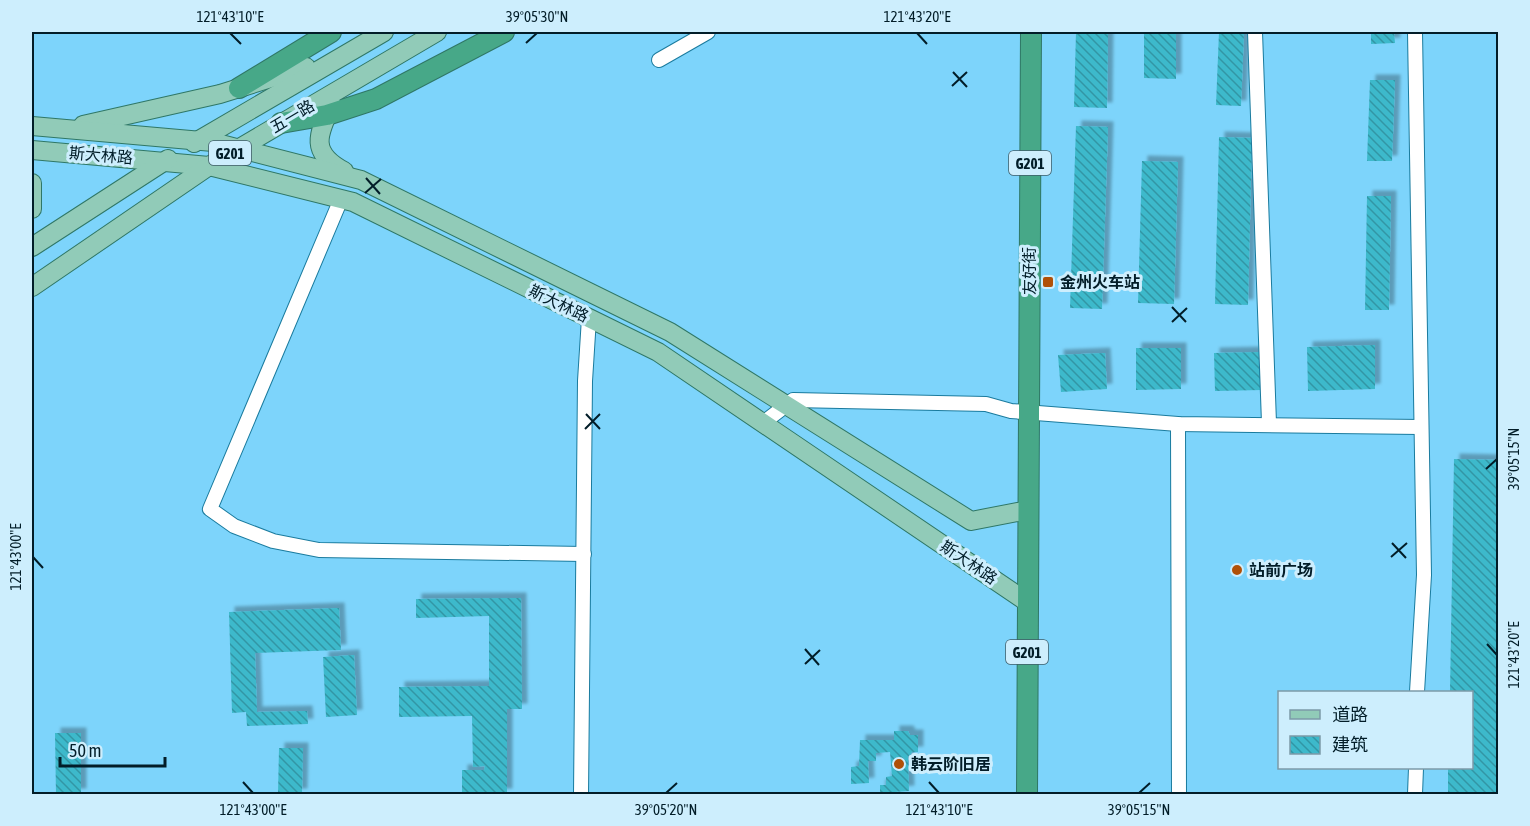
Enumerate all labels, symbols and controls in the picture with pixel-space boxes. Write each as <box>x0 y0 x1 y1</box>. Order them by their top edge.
text: 121°43'10"E <box>196 8 264 25</box>
text: 39°05'30"N <box>506 8 568 25</box>
text: 121°43'20"E <box>883 8 951 25</box>
street label: 五一路 <box>267 96 317 136</box>
road number: G201 <box>209 141 251 165</box>
street label: 斯大林路 <box>68 143 134 167</box>
road number: G201 <box>1009 151 1051 175</box>
street label: 友好街 <box>1020 247 1038 295</box>
place label: 金州火车站 <box>1060 273 1140 291</box>
marker: 金州火车站 <box>1041 275 1055 289</box>
street label: 斯大林路 <box>526 281 592 325</box>
text: 39°05'15"N <box>1505 428 1522 490</box>
text: 121°43'00"E <box>7 523 24 591</box>
street label: 斯大林路 <box>937 537 1001 587</box>
place label: 站前广场 <box>1249 561 1313 579</box>
marker: 站前广场 <box>1230 563 1244 577</box>
text: 121°43'20"E <box>1505 621 1522 689</box>
road number: G201 <box>1006 640 1048 664</box>
legend <box>1278 691 1473 769</box>
text: 道路 <box>1332 704 1368 725</box>
scale bar <box>60 730 165 768</box>
text: 建筑 <box>1332 734 1368 755</box>
text: 50 m <box>69 740 101 761</box>
place label: 韩云阶旧居 <box>911 755 991 773</box>
marker: 韩云阶旧居 <box>892 757 906 771</box>
text: 121°43'00"E <box>219 801 287 818</box>
text: 39°05'20"N <box>635 801 697 818</box>
text: 121°43'10"E <box>905 801 973 818</box>
text: 39°05'15"N <box>1108 801 1170 818</box>

